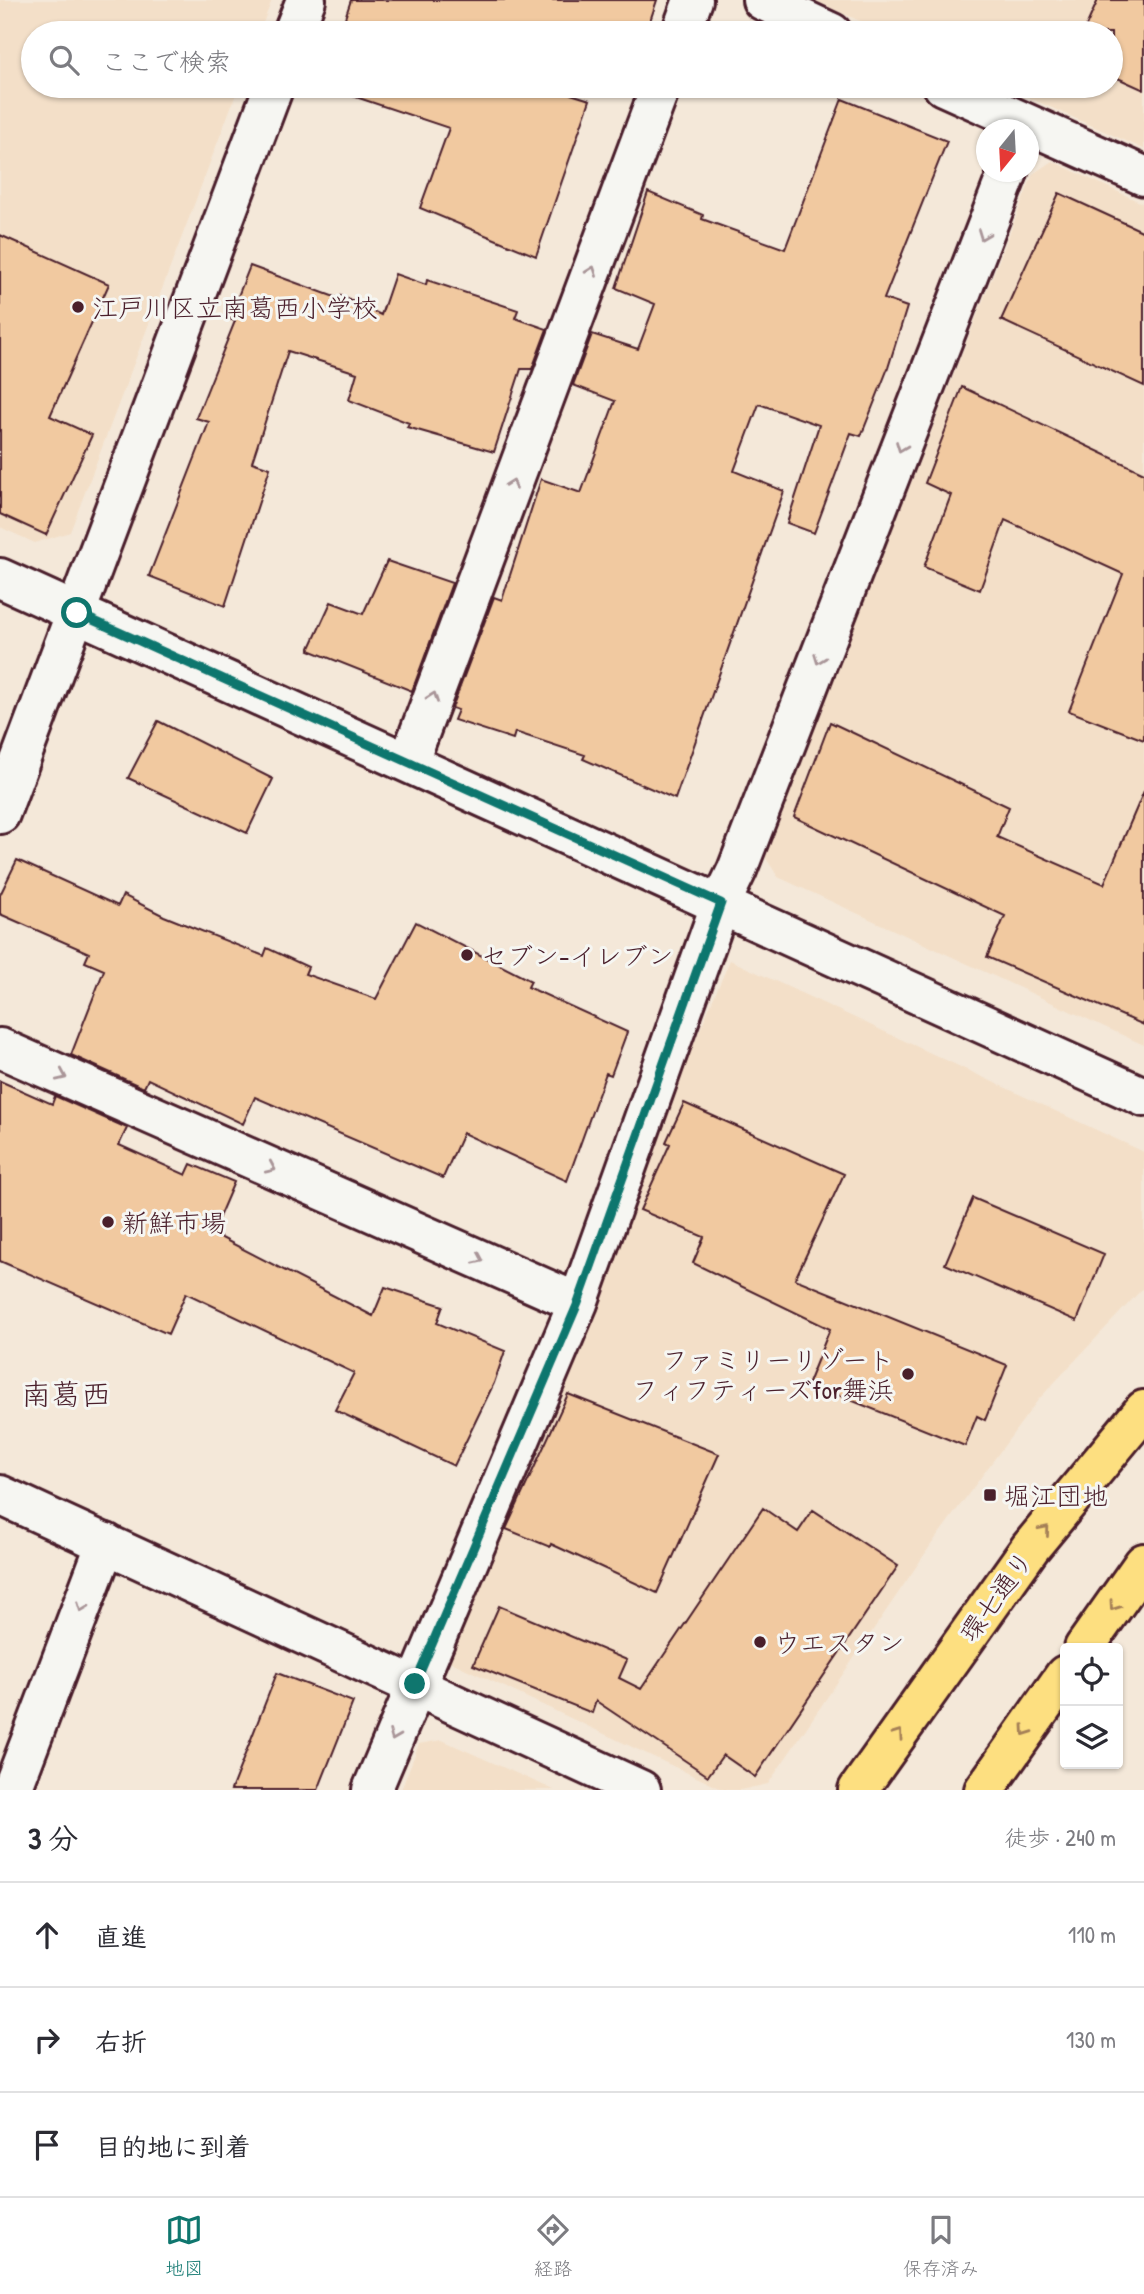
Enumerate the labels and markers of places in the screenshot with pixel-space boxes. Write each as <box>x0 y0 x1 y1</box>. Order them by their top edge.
place label: 江戸川区立南葛西小学校 <box>92 290 378 325</box>
marker: 江戸川区立南葛西小学校 <box>70 299 86 315</box>
place label: セブン-イレブン <box>481 938 674 973</box>
marker: セブン-イレブン <box>459 947 475 963</box>
place label: 新鮮市場 <box>122 1205 226 1240</box>
marker: 新鮮市場 <box>100 1214 116 1230</box>
place label: ファミリーリゾート フィフティーズfor舞浜 <box>632 1342 894 1407</box>
marker: ファミリーリゾート フィフティーズfor舞浜 <box>900 1366 916 1382</box>
place label: 堀江団地 <box>1004 1478 1108 1513</box>
marker: 堀江団地 <box>982 1487 998 1503</box>
place label: ウエスタン <box>774 1625 905 1660</box>
marker: ウエスタン <box>752 1634 768 1650</box>

